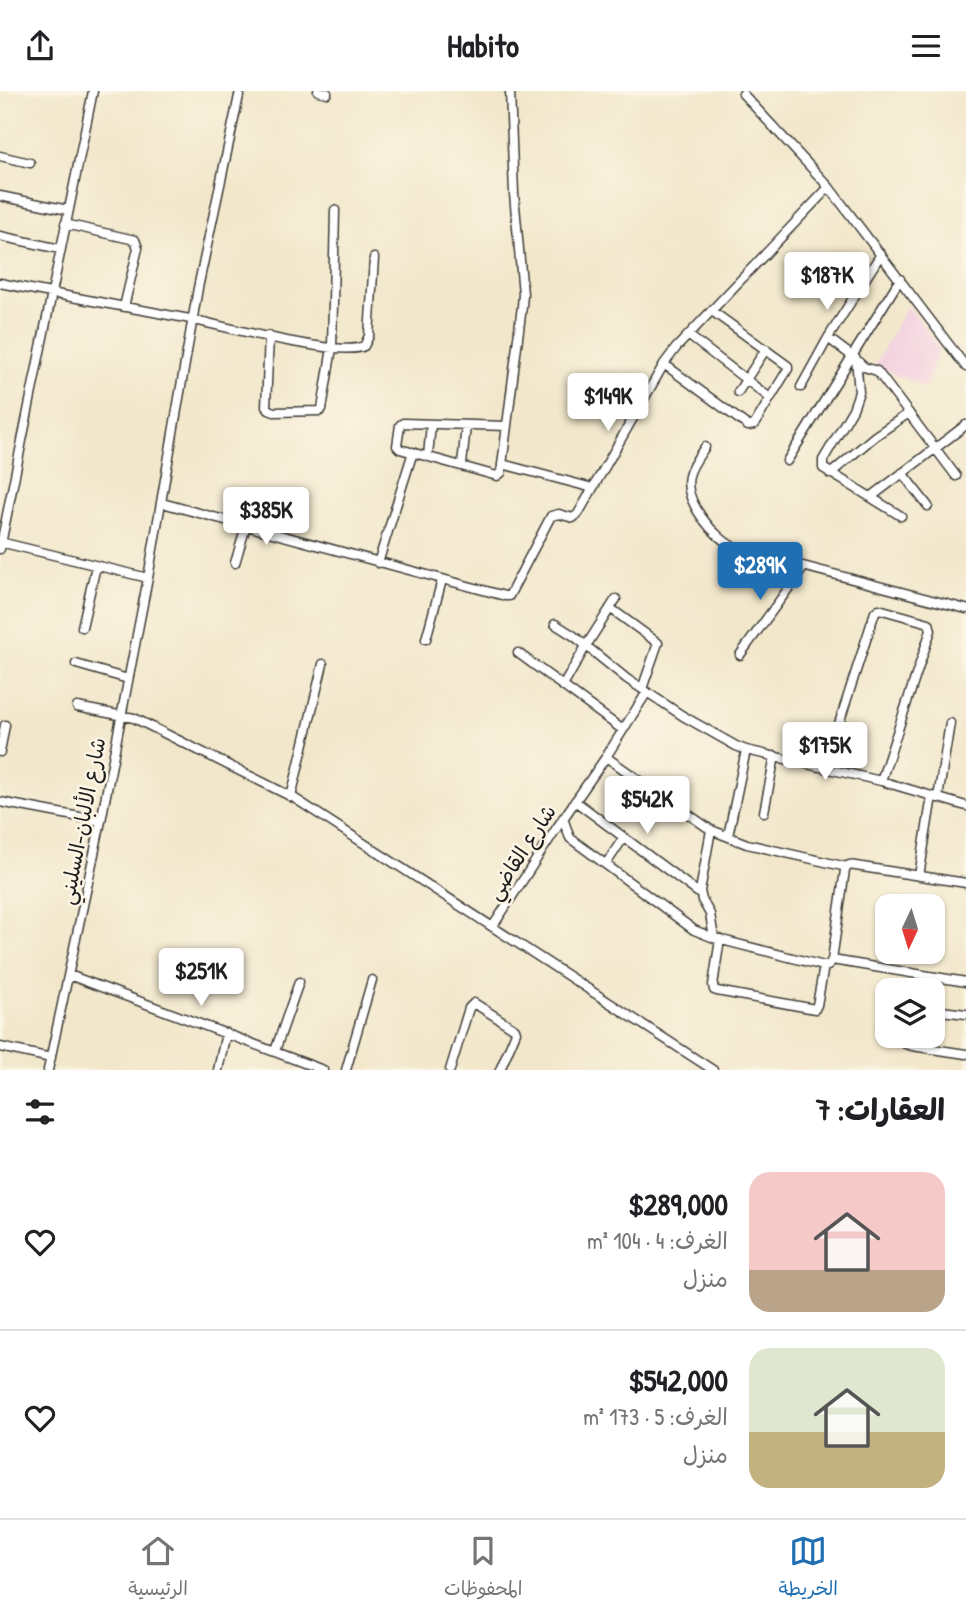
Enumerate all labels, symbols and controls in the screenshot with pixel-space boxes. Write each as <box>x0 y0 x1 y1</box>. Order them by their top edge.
text: Habito <box>447 24 519 67</box>
icon: share <box>21 27 59 65</box>
icon: menu <box>907 27 945 65</box>
pin: $187K <box>778 253 876 312</box>
text: $187K <box>800 259 854 290</box>
pin: $149K <box>559 373 657 433</box>
text: $149K <box>583 380 633 411</box>
pin: $385K <box>217 487 315 547</box>
text: $385K <box>239 494 293 525</box>
pin: $289K <box>711 543 809 602</box>
text: $289K <box>734 549 786 580</box>
pin: $175K <box>776 723 874 782</box>
text: $175K <box>798 729 852 760</box>
street label: شارع الألبان-السليني <box>52 735 117 908</box>
pin: $542K <box>598 777 696 836</box>
text: $542K <box>621 783 673 814</box>
street label: شارع القاضي <box>479 799 567 908</box>
north arrow <box>875 894 945 964</box>
map controls <box>875 894 945 1048</box>
pin: $251K <box>152 949 250 1008</box>
text: $251K <box>175 955 227 986</box>
button: layers <box>875 978 945 1048</box>
text: العقارات: 7 <box>816 1089 945 1129</box>
icon: filters <box>21 1093 59 1131</box>
text: $289,000 <box>628 1184 728 1224</box>
icon: home <box>805 1200 889 1284</box>
icon: heart <box>21 1223 59 1261</box>
text: الغرف: 4 · 104 m² <box>587 1225 728 1256</box>
text: منزل <box>683 1263 728 1294</box>
text: $542,000 <box>628 1360 728 1400</box>
icon: home <box>805 1376 889 1460</box>
icon: heart <box>21 1399 59 1437</box>
text: الغرف: 5 · 173 m² <box>583 1401 728 1432</box>
text: منزل <box>683 1439 728 1470</box>
tab: الرئيسية <box>128 1532 188 1605</box>
tab: المحفوظات <box>444 1532 522 1605</box>
tab: الخريطة <box>779 1532 838 1605</box>

